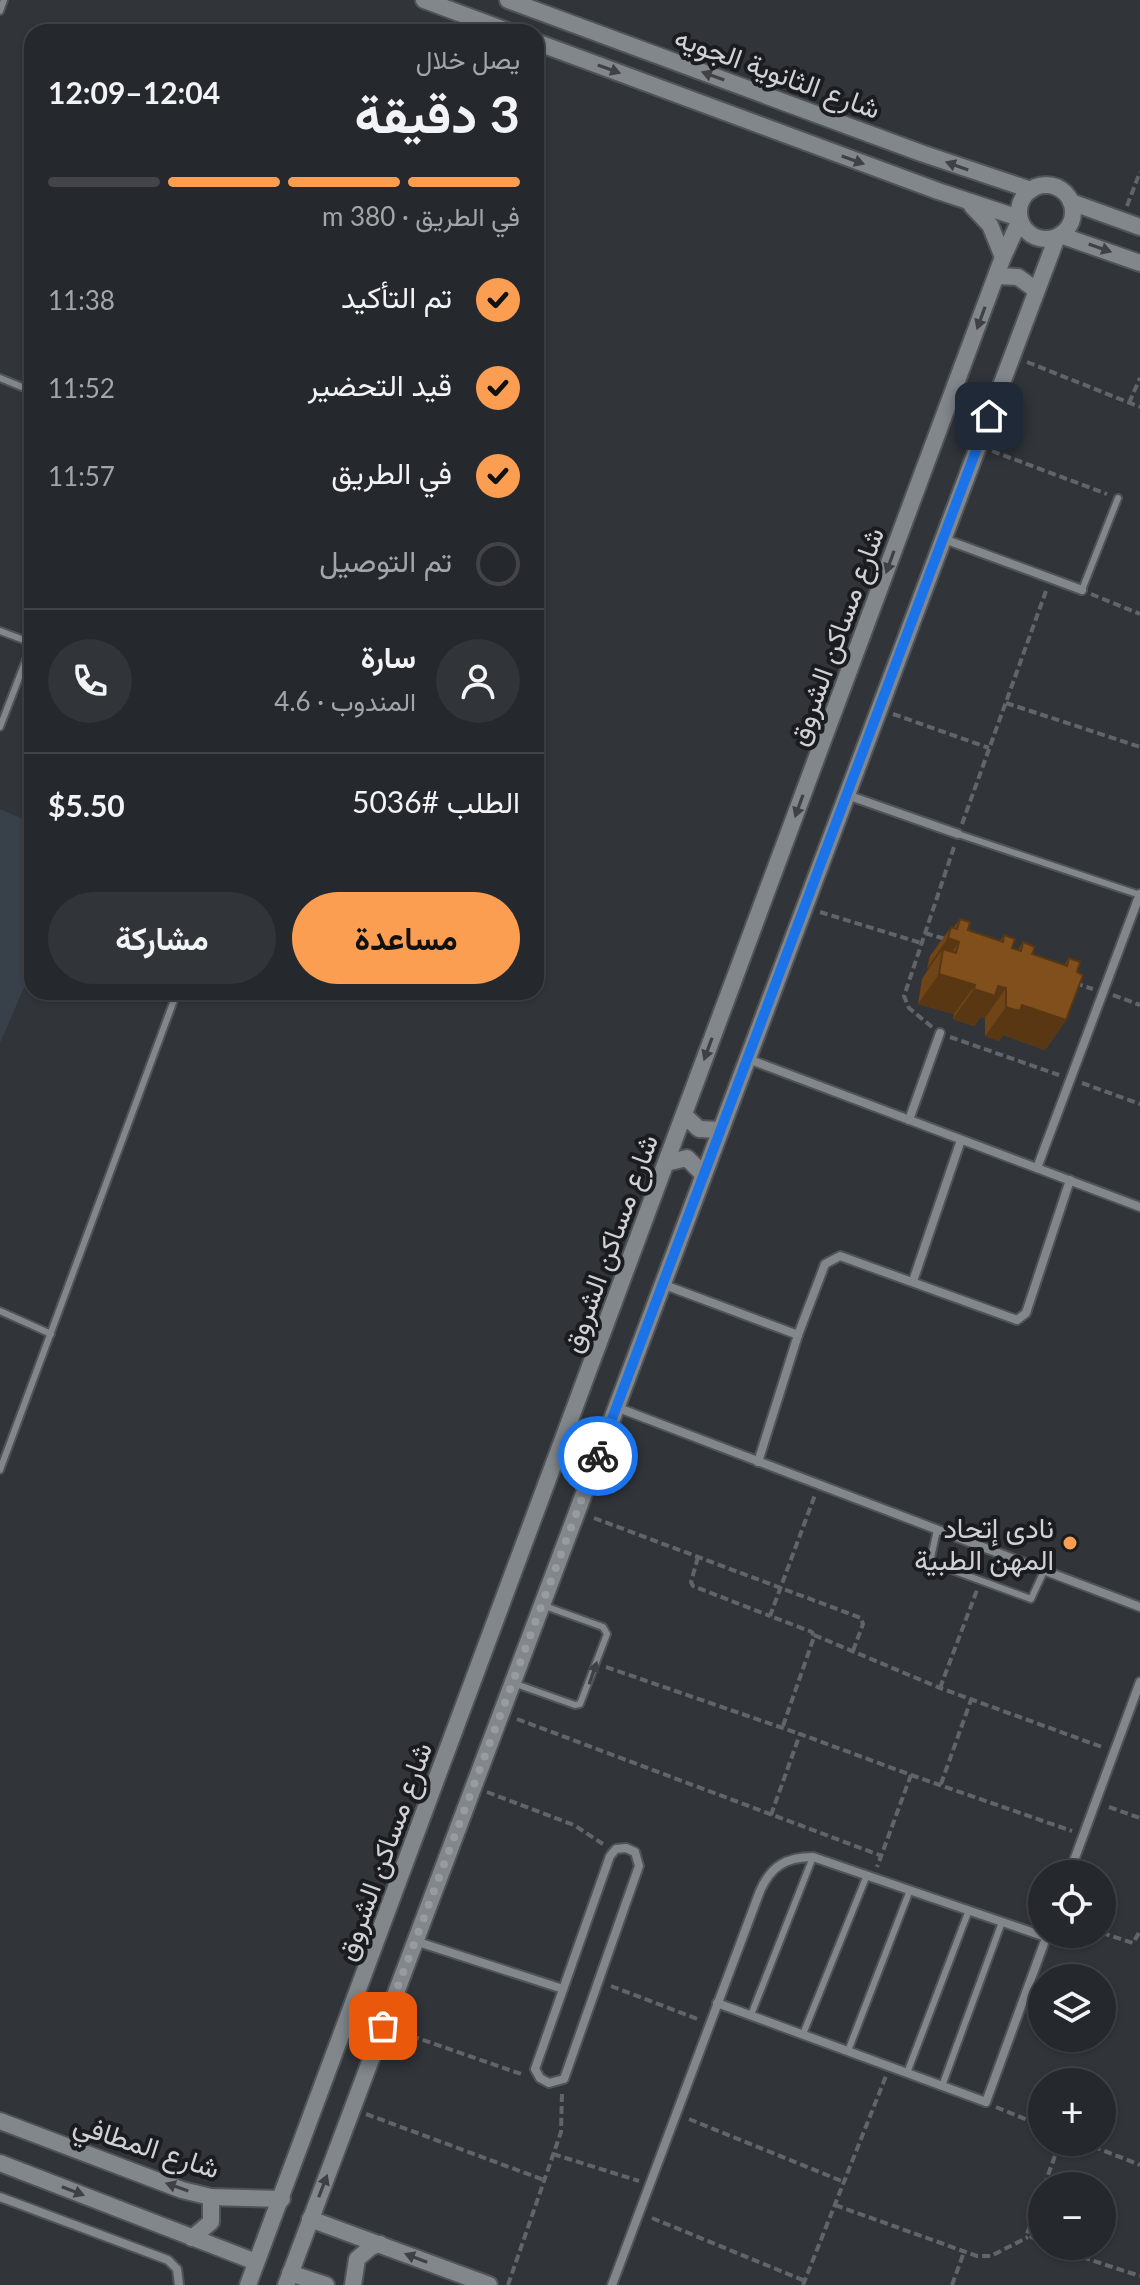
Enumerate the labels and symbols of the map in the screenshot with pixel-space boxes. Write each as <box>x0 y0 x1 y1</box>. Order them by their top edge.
street label: شارع الثانوية الجويه <box>670 19 885 128</box>
one-way arrow <box>597 63 621 76</box>
one-way arrow <box>701 69 725 82</box>
one-way arrow <box>841 154 865 167</box>
one-way arrow <box>944 159 968 172</box>
one-way arrow <box>1089 243 1113 255</box>
one-way arrow <box>974 306 987 330</box>
pin <box>955 382 1023 450</box>
street label: شارع مساكن الشروق <box>780 522 893 751</box>
one-way arrow <box>883 550 896 574</box>
one-way arrow <box>792 794 805 818</box>
one-way arrow <box>701 1037 714 1061</box>
street label: شارع مساكن الشروق <box>554 1129 667 1358</box>
courier <box>558 1416 638 1496</box>
place label: نادى إتحاد المهن الطبية <box>914 1510 1054 1578</box>
marker: نادى إتحاد المهن الطبية <box>1061 1534 1079 1552</box>
one-way arrow <box>588 1661 600 1685</box>
street label: شارع مساكن الشروق <box>328 1737 441 1966</box>
pin <box>349 1992 417 2060</box>
street label: شارع المطافي <box>68 2105 224 2191</box>
one-way arrow <box>317 2174 330 2198</box>
one-way arrow <box>165 2181 189 2193</box>
one-way arrow <box>61 2185 85 2198</box>
one-way arrow <box>404 2251 428 2263</box>

